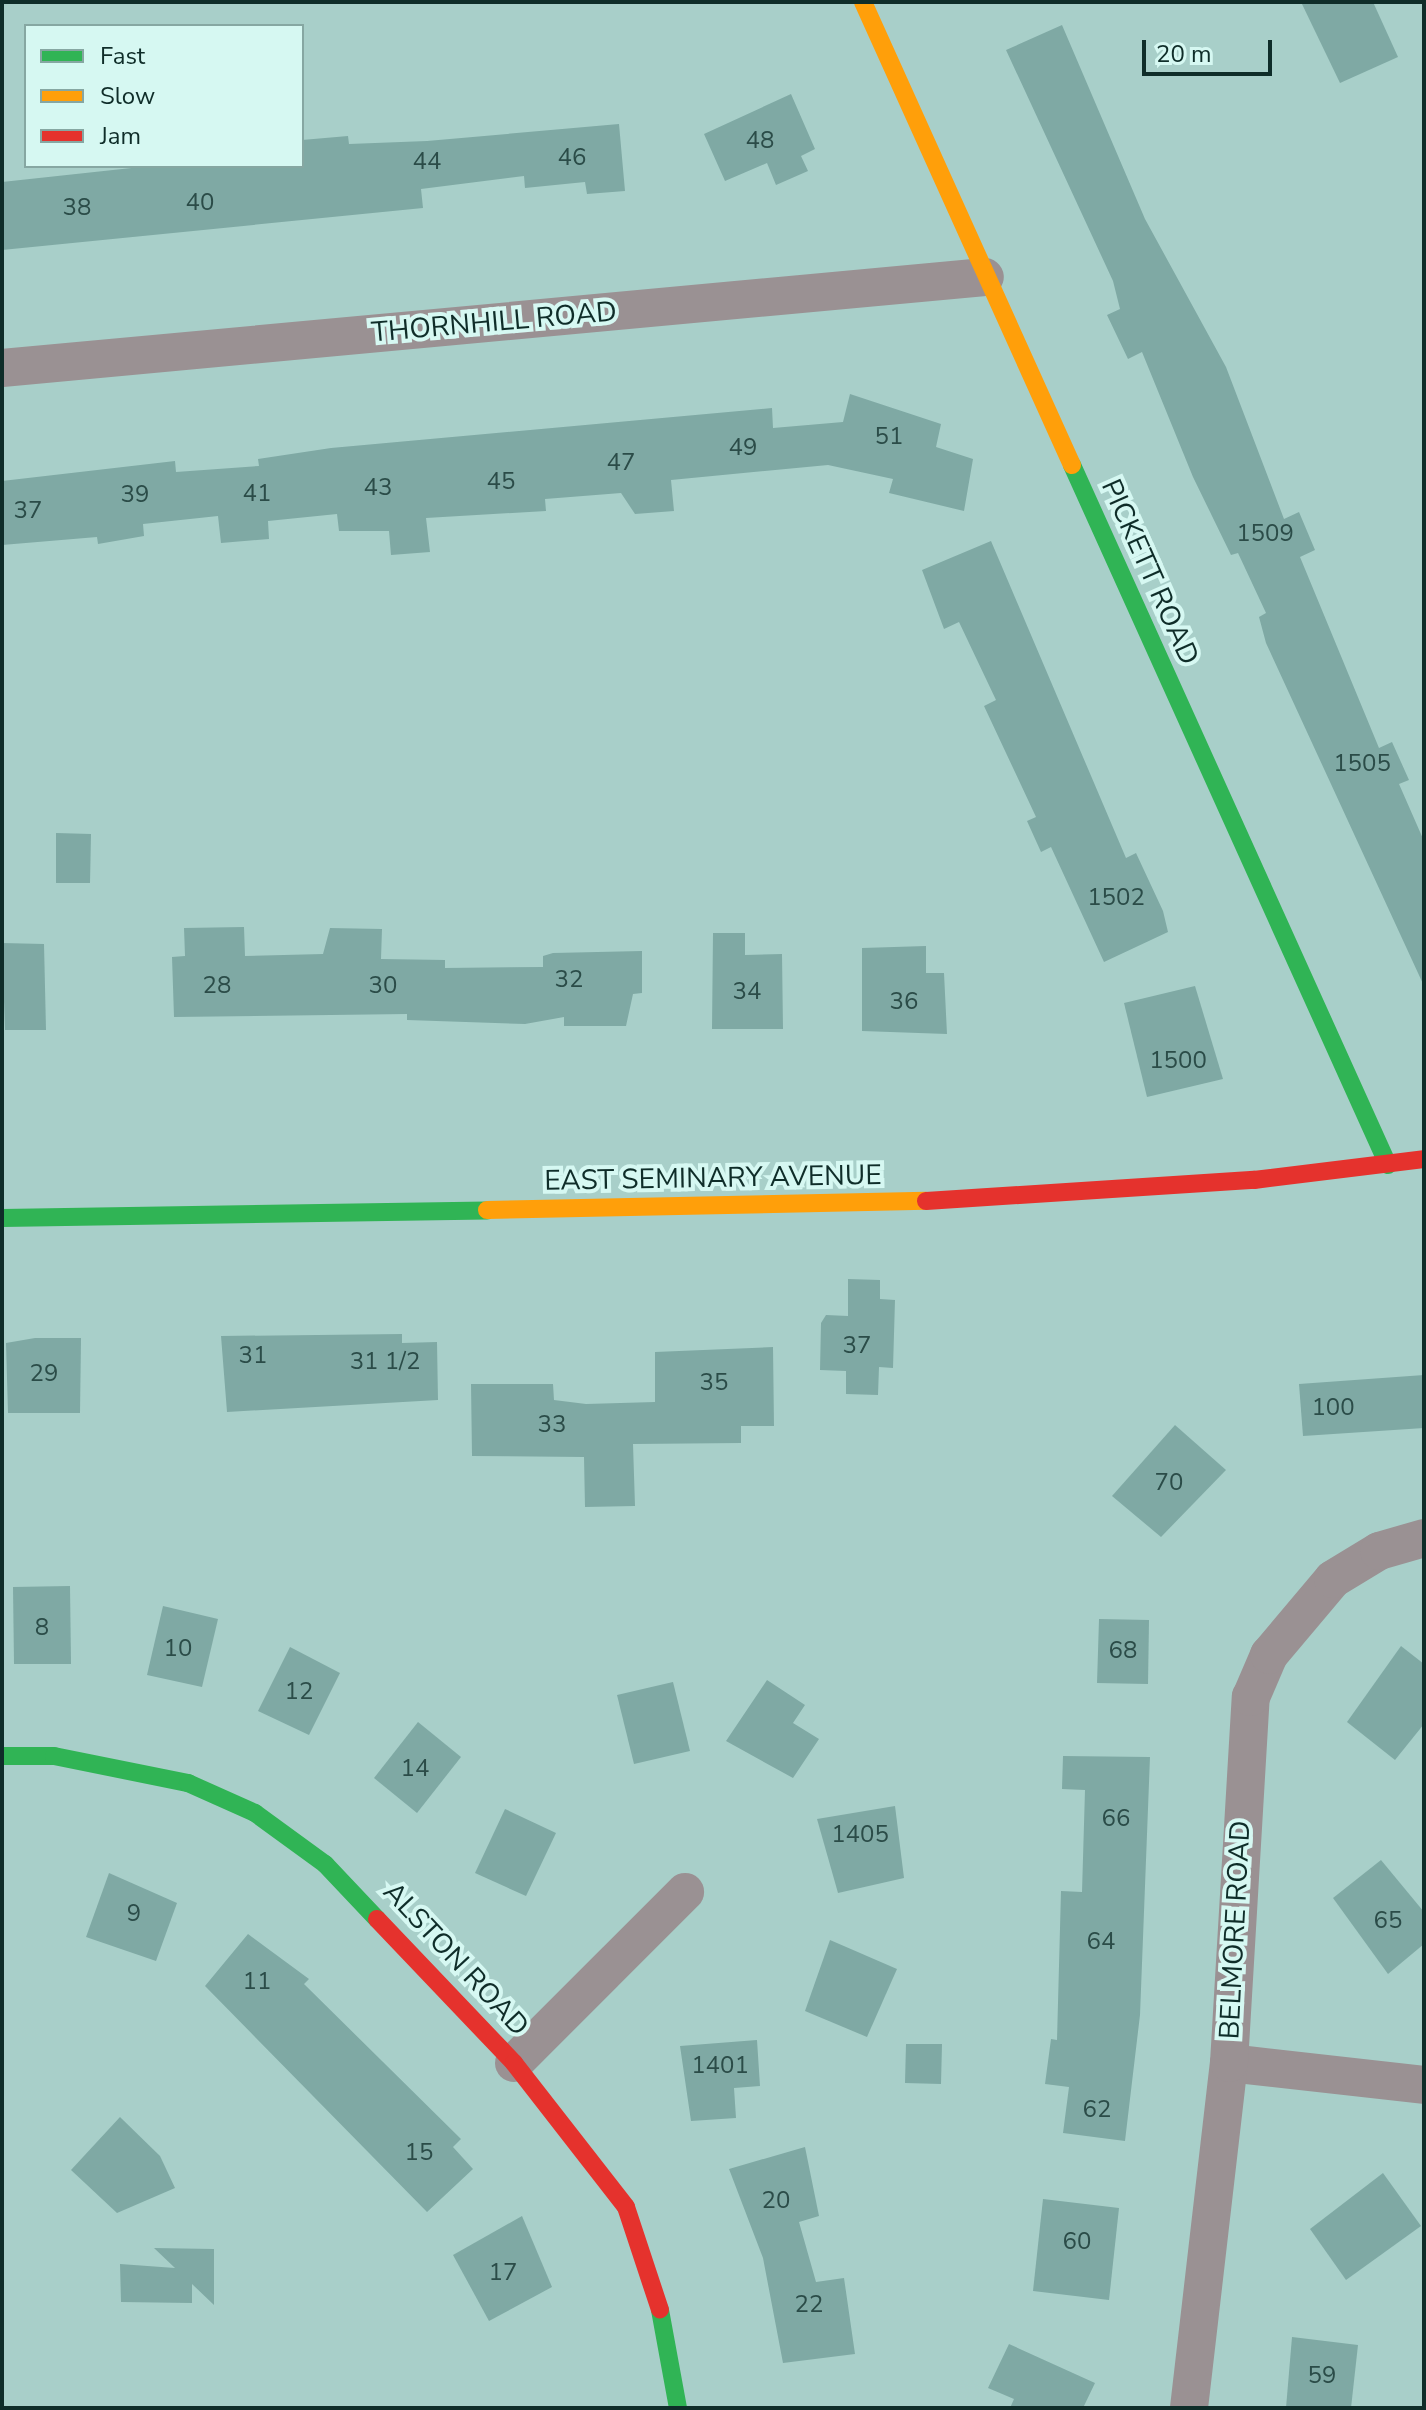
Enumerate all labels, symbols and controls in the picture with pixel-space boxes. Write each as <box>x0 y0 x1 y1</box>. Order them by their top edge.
legend <box>24 24 304 168</box>
scale bar <box>1146 24 1276 74</box>
text: 20 m <box>1156 38 1212 70</box>
text: Fast <box>100 40 145 72</box>
text: Slow <box>100 80 155 112</box>
text: Jam <box>100 120 141 152</box>
house number: 48 <box>746 127 774 155</box>
house number: 46 <box>558 144 586 172</box>
house number: 44 <box>413 148 441 176</box>
house number: 40 <box>186 189 214 217</box>
house number: 38 <box>63 194 91 222</box>
street label: THORNHILL ROAD <box>370 295 618 349</box>
house number: 51 <box>875 423 903 451</box>
house number: 49 <box>729 434 757 462</box>
house number: 47 <box>607 449 635 477</box>
house number: 45 <box>487 468 515 496</box>
house number: 43 <box>364 474 392 502</box>
street label: PICKETT ROAD <box>1094 474 1206 670</box>
house number: 41 <box>243 480 271 508</box>
house number: 39 <box>121 481 149 509</box>
house number: 37 <box>14 497 42 525</box>
house number: 1509 <box>1236 520 1294 548</box>
house number: 1505 <box>1333 750 1391 778</box>
house number: 1502 <box>1087 884 1145 912</box>
house number: 32 <box>555 966 583 994</box>
house number: 28 <box>203 972 231 1000</box>
house number: 30 <box>369 972 397 1000</box>
house number: 34 <box>733 978 761 1006</box>
house number: 36 <box>890 988 918 1016</box>
house number: 1500 <box>1149 1047 1207 1075</box>
street label: EAST SEMINARY AVENUE <box>544 1158 882 1198</box>
house number: 37 <box>843 1332 871 1360</box>
house number: 31 <box>239 1342 267 1370</box>
house number: 31 1/2 <box>350 1348 420 1376</box>
house number: 29 <box>30 1360 58 1388</box>
house number: 35 <box>700 1369 728 1397</box>
house number: 100 <box>1311 1394 1355 1422</box>
house number: 33 <box>538 1411 566 1439</box>
house number: 70 <box>1155 1469 1183 1497</box>
house number: 8 <box>35 1614 49 1642</box>
house number: 10 <box>164 1635 192 1663</box>
house number: 68 <box>1109 1637 1137 1665</box>
house number: 12 <box>285 1678 313 1706</box>
house number: 14 <box>401 1755 429 1783</box>
house number: 66 <box>1102 1805 1130 1833</box>
street label: BELMORE ROAD <box>1212 1820 1258 2040</box>
house number: 1405 <box>831 1821 889 1849</box>
street label: ALSTON ROAD <box>376 1875 536 2043</box>
house number: 9 <box>127 1900 141 1928</box>
house number: 65 <box>1374 1907 1402 1935</box>
house number: 64 <box>1087 1928 1115 1956</box>
house number: 11 <box>243 1968 271 1996</box>
house number: 1401 <box>691 2052 749 2080</box>
house number: 62 <box>1083 2096 1111 2124</box>
house number: 15 <box>405 2139 433 2167</box>
house number: 20 <box>762 2187 790 2215</box>
house number: 60 <box>1063 2228 1091 2256</box>
house number: 17 <box>489 2259 517 2287</box>
house number: 22 <box>795 2291 823 2319</box>
house number: 59 <box>1308 2362 1336 2390</box>

